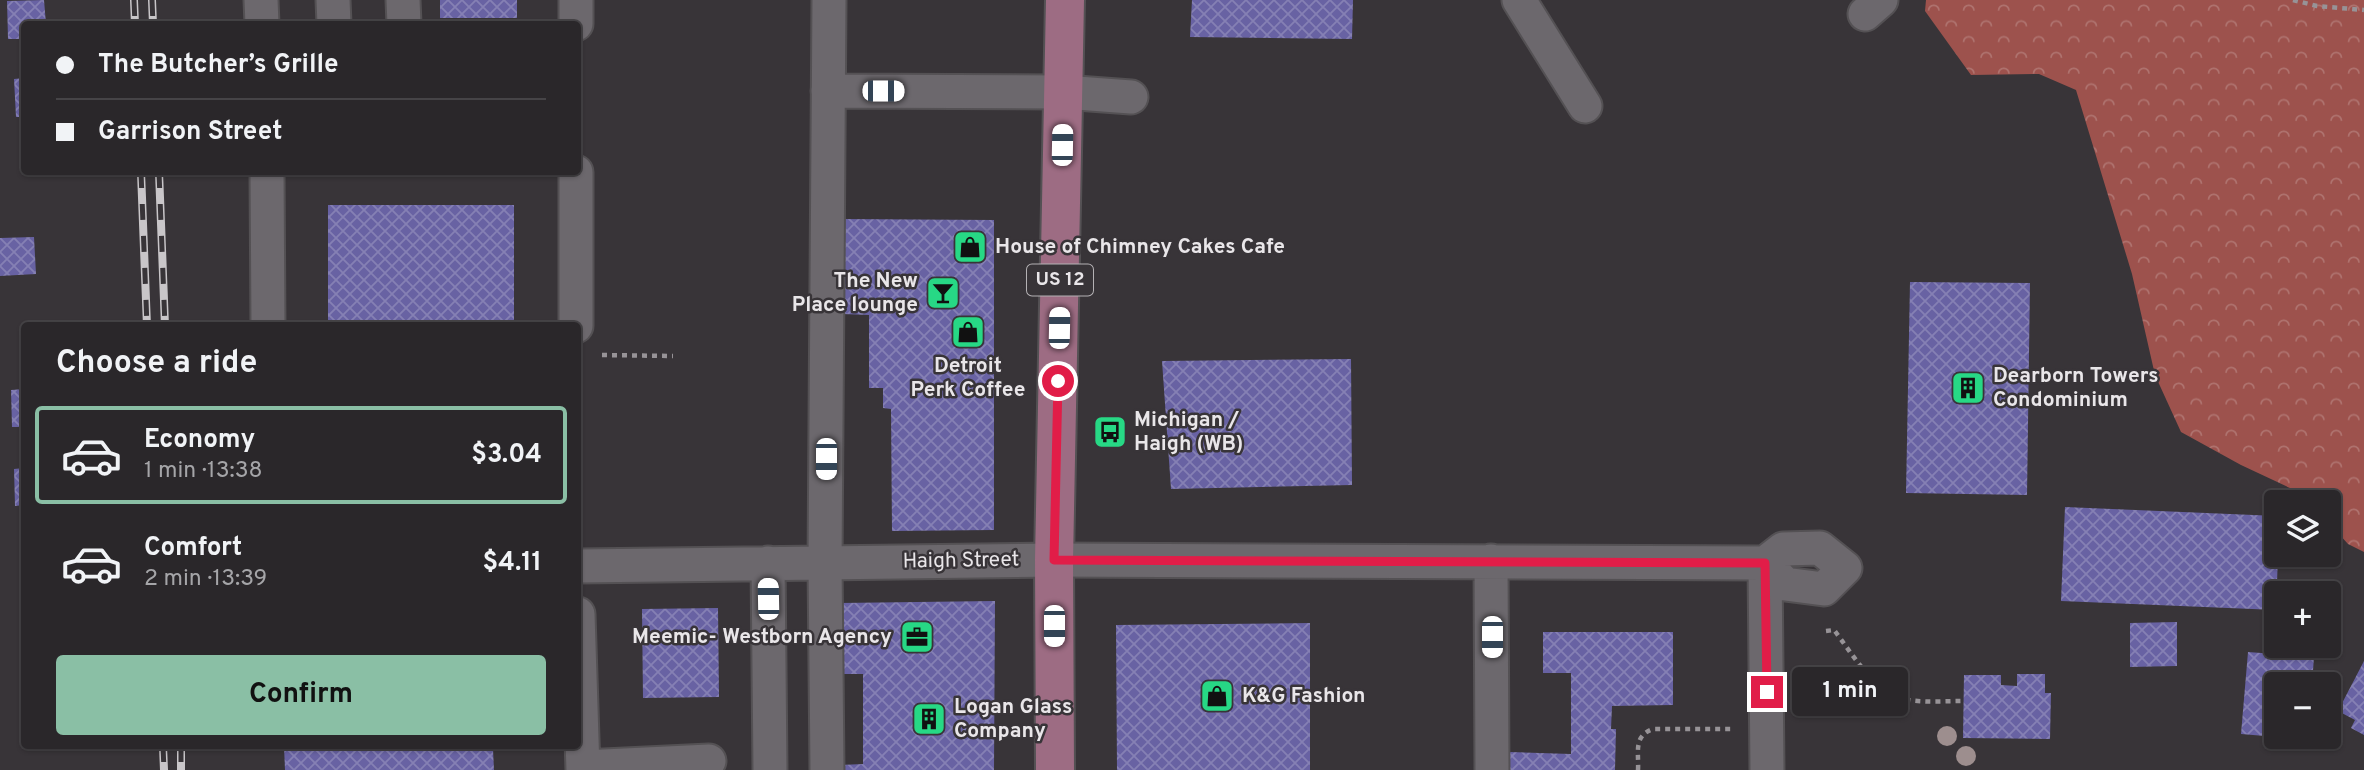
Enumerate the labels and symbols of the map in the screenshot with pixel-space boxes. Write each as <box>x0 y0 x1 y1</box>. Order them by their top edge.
car <box>863 81 905 102</box>
car <box>1052 124 1073 166</box>
shop icon: House of Chimney Cakes Cafe <box>951 228 989 266</box>
place label: House of Chimney Cakes Cafe <box>995 234 1285 261</box>
road number: US 12 <box>1027 264 1093 296</box>
place label: The New Place lounge <box>792 268 918 319</box>
bar icon: The New Place lounge <box>924 274 962 312</box>
car <box>1049 307 1070 349</box>
shop icon: Detroit Perk Coffee <box>949 313 987 351</box>
place label: Detroit Perk Coffee <box>910 353 1026 404</box>
place label: Dearborn Towers Condominium <box>1993 363 2159 414</box>
route start <box>1042 365 1074 397</box>
building icon: Dearborn Towers Condominium <box>1949 369 1987 407</box>
place label: Michigan / Haigh (WB) <box>1134 407 1243 458</box>
bus stop icon: Michigan / Haigh (WB) <box>1091 413 1129 451</box>
car <box>816 438 837 480</box>
street label: Haigh Street <box>902 546 1020 576</box>
car <box>758 578 779 620</box>
car <box>1044 605 1065 647</box>
car <box>1482 616 1503 658</box>
office icon: Meemic- Westborn Agency <box>898 618 936 656</box>
place label: Meemic- Westborn Agency <box>632 624 892 651</box>
callout: 1 min <box>1792 668 1907 716</box>
route end <box>1751 676 1783 708</box>
shop icon: K&G Fashion <box>1198 677 1236 715</box>
place label: K&G Fashion <box>1242 683 1366 710</box>
place label: Logan Glass Company <box>954 694 1072 745</box>
building icon: Logan Glass Company <box>910 700 948 738</box>

